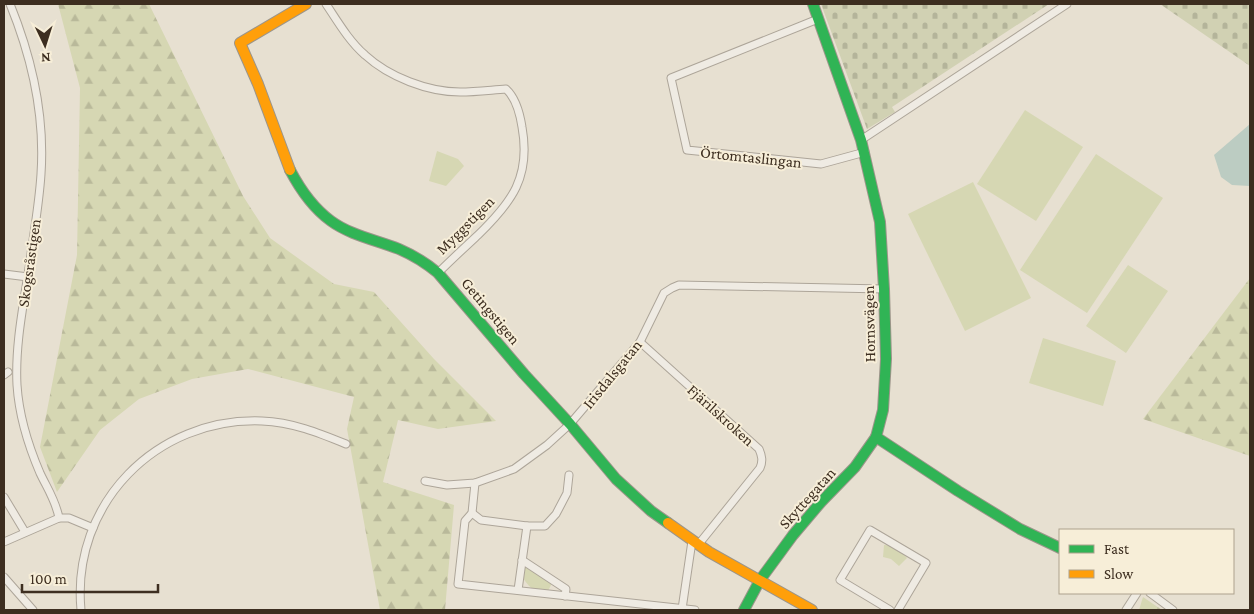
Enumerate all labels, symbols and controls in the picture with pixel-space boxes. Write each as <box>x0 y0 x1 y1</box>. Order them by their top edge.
north arrow <box>20 20 70 70</box>
text: N <box>40 50 51 66</box>
street label: Örtomtaslingan <box>699 143 803 172</box>
street label: Myggstigen <box>432 192 499 258</box>
street label: Skogsråstigen <box>14 217 45 308</box>
street label: Getingstigen <box>457 274 524 349</box>
street label: Hornsvägen <box>860 285 879 363</box>
street label: Irisdalsgatan <box>579 336 646 412</box>
street label: Fjärilskroken <box>684 381 758 450</box>
street label: Skyttegatan <box>775 464 840 533</box>
legend <box>1059 529 1234 594</box>
text: Fast <box>1104 541 1130 557</box>
scale bar <box>22 562 159 594</box>
text: Slow <box>1104 566 1134 582</box>
text: 100 m <box>30 571 67 587</box>

